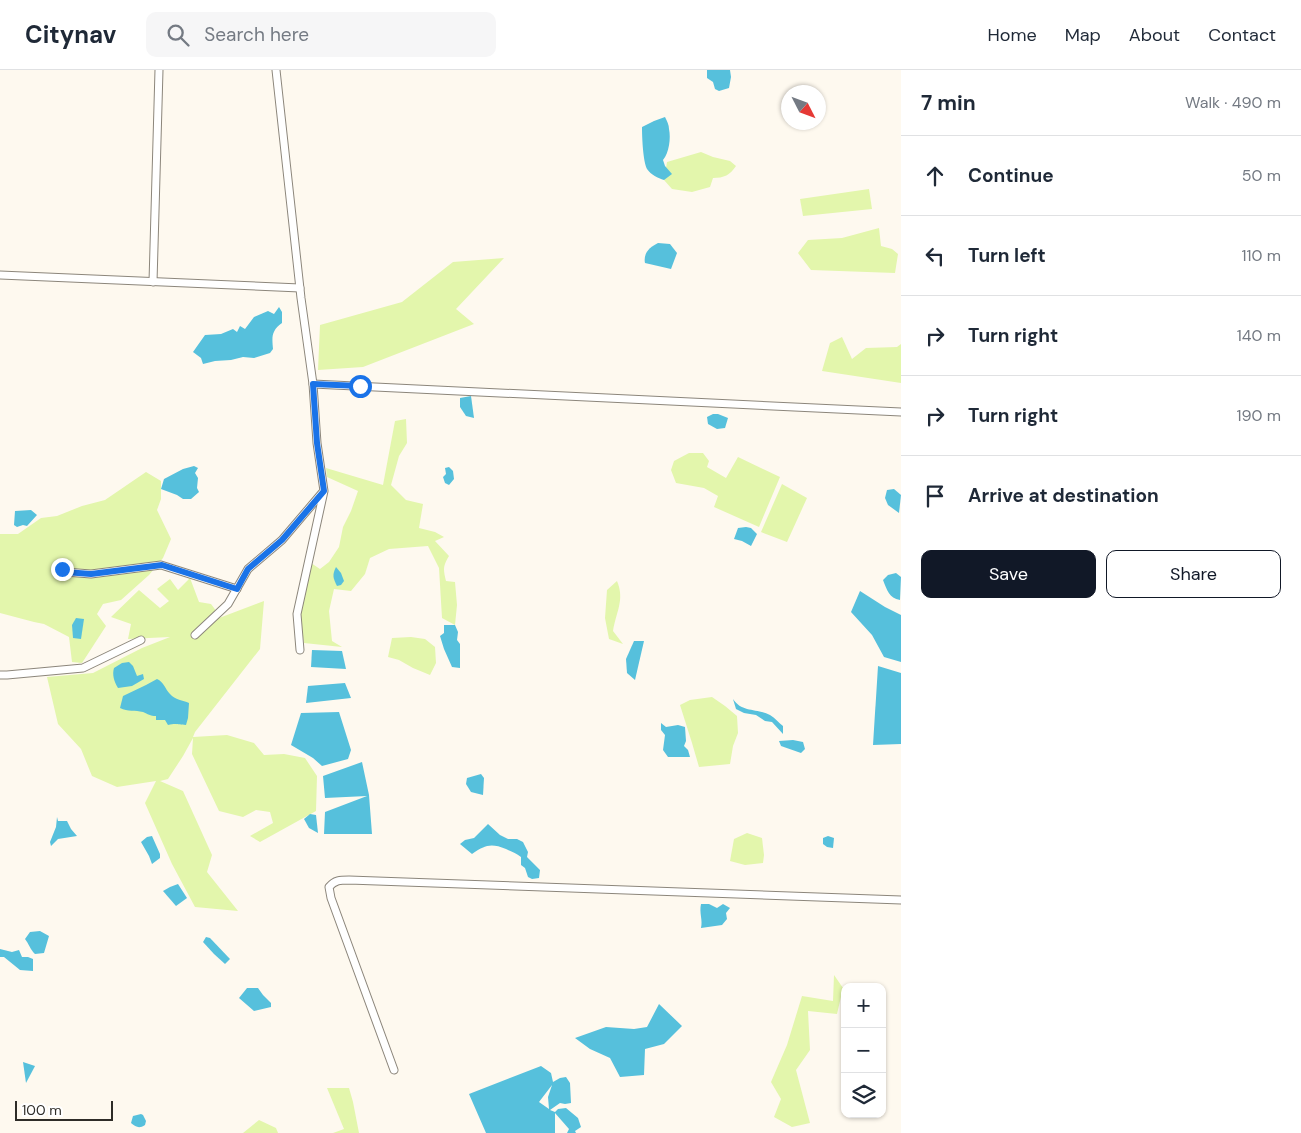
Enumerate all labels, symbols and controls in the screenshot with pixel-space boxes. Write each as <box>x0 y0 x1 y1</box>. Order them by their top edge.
search box <box>146 12 496 57</box>
text: Citynav <box>25 19 116 50</box>
icon: search <box>164 21 192 49</box>
text: Search here <box>204 22 309 47</box>
text: Home <box>987 23 1037 47</box>
text: Map <box>1065 23 1101 47</box>
text: About <box>1129 23 1180 47</box>
text: Contact <box>1208 23 1276 47</box>
north arrow <box>781 85 826 130</box>
text: 7 min <box>921 89 976 117</box>
text: Walk · 490 m <box>1185 92 1281 113</box>
icon: ahead <box>921 162 949 190</box>
text: Continue <box>968 163 1054 188</box>
text: 50 m <box>1242 165 1281 186</box>
icon: left <box>921 242 949 270</box>
text: Turn left <box>968 243 1046 268</box>
text: 110 m <box>1242 245 1281 266</box>
icon: right <box>921 322 949 350</box>
text: Turn right <box>968 323 1058 348</box>
text: 140 m <box>1237 325 1281 346</box>
route start <box>349 375 372 398</box>
icon: right <box>921 402 949 430</box>
text: Turn right <box>968 403 1058 428</box>
text: 190 m <box>1237 405 1281 426</box>
icon: arrive <box>921 482 949 510</box>
text: Arrive at destination <box>968 483 1159 508</box>
button: Save <box>921 550 1096 598</box>
button: Share <box>1106 550 1281 598</box>
route end <box>51 558 74 581</box>
map controls <box>841 983 886 1118</box>
button: + <box>841 983 886 1028</box>
button: − <box>841 1028 886 1073</box>
button: layers <box>841 1073 886 1118</box>
scale bar <box>15 1098 112 1121</box>
text: 100 m <box>22 1101 62 1119</box>

